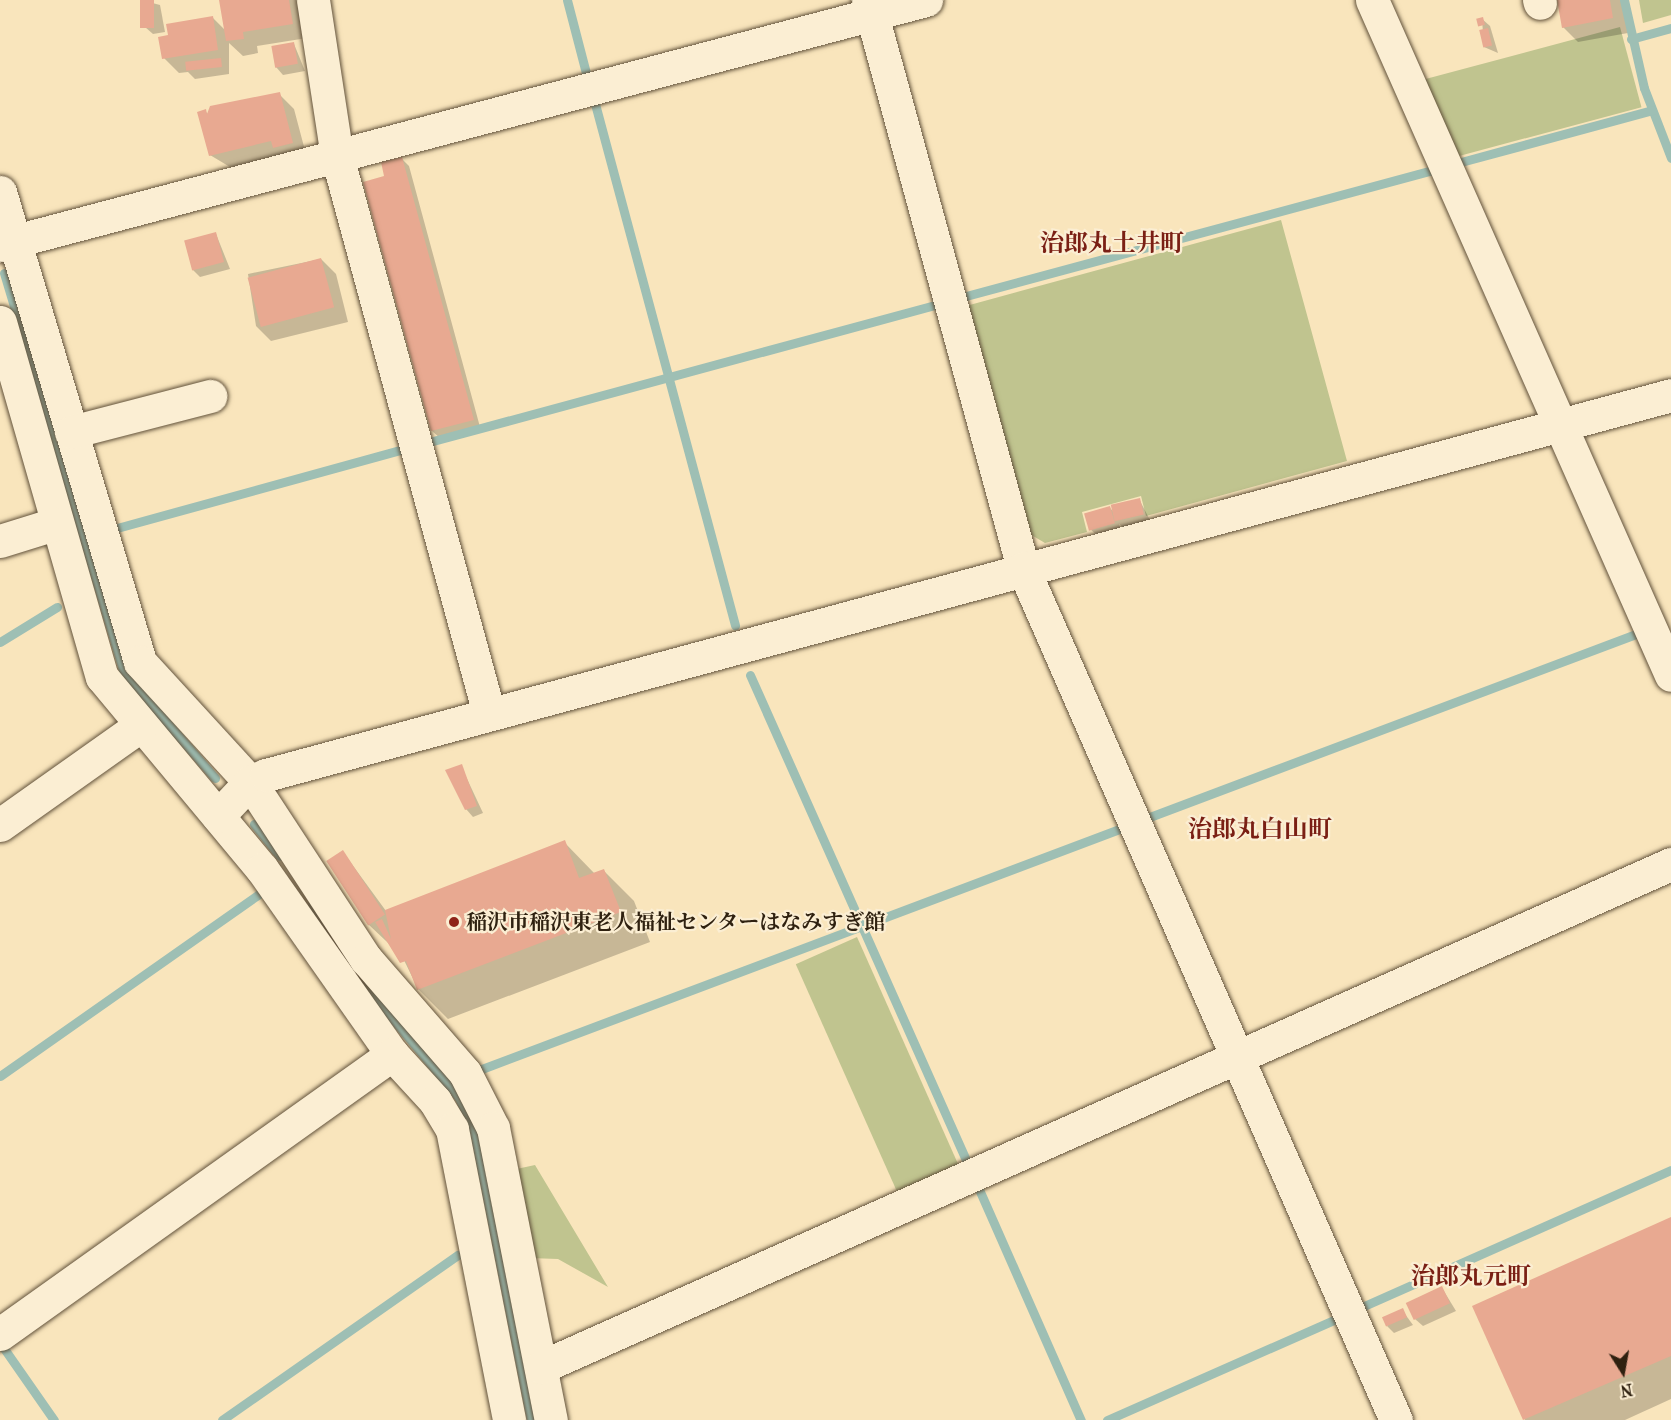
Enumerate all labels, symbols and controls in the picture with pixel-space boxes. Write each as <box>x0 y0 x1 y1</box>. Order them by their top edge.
district label: 治郎丸土井町 <box>1040 230 1184 258</box>
district label: 治郎丸白山町 <box>1188 816 1332 844</box>
place label: 稲沢市稲沢東老人福祉センターはなみすぎ館 <box>466 909 886 935</box>
marker: 稲沢市稲沢東老人福祉センターはなみすぎ館 <box>447 915 461 929</box>
district label: 治郎丸元町 <box>1411 1263 1531 1291</box>
north arrow <box>1593 1342 1653 1402</box>
text: N <box>1619 1380 1634 1401</box>

